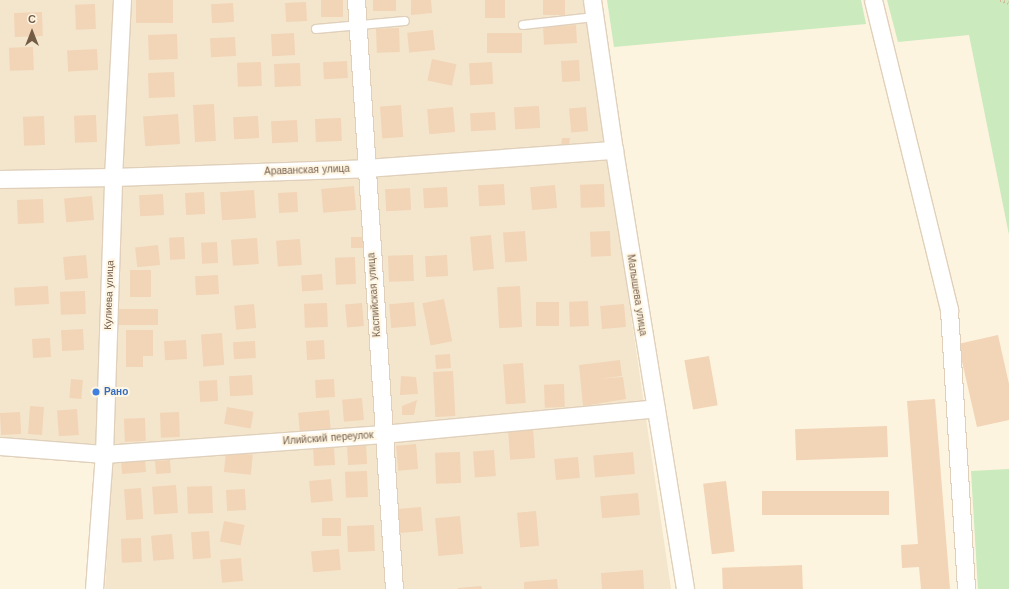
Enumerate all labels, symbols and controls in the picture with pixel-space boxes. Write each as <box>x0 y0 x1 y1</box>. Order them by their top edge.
north arrow <box>12 12 52 52</box>
text: С <box>28 13 36 26</box>
street label: Араванская улица <box>264 163 350 177</box>
street label: Каспийская улица <box>365 252 383 338</box>
street label: Малышева улица <box>625 253 649 337</box>
street label: Кулиева улица <box>102 260 116 330</box>
place label: Рано <box>104 386 128 398</box>
marker: Рано <box>91 387 101 397</box>
street label: Илийский переулок <box>282 429 374 447</box>

